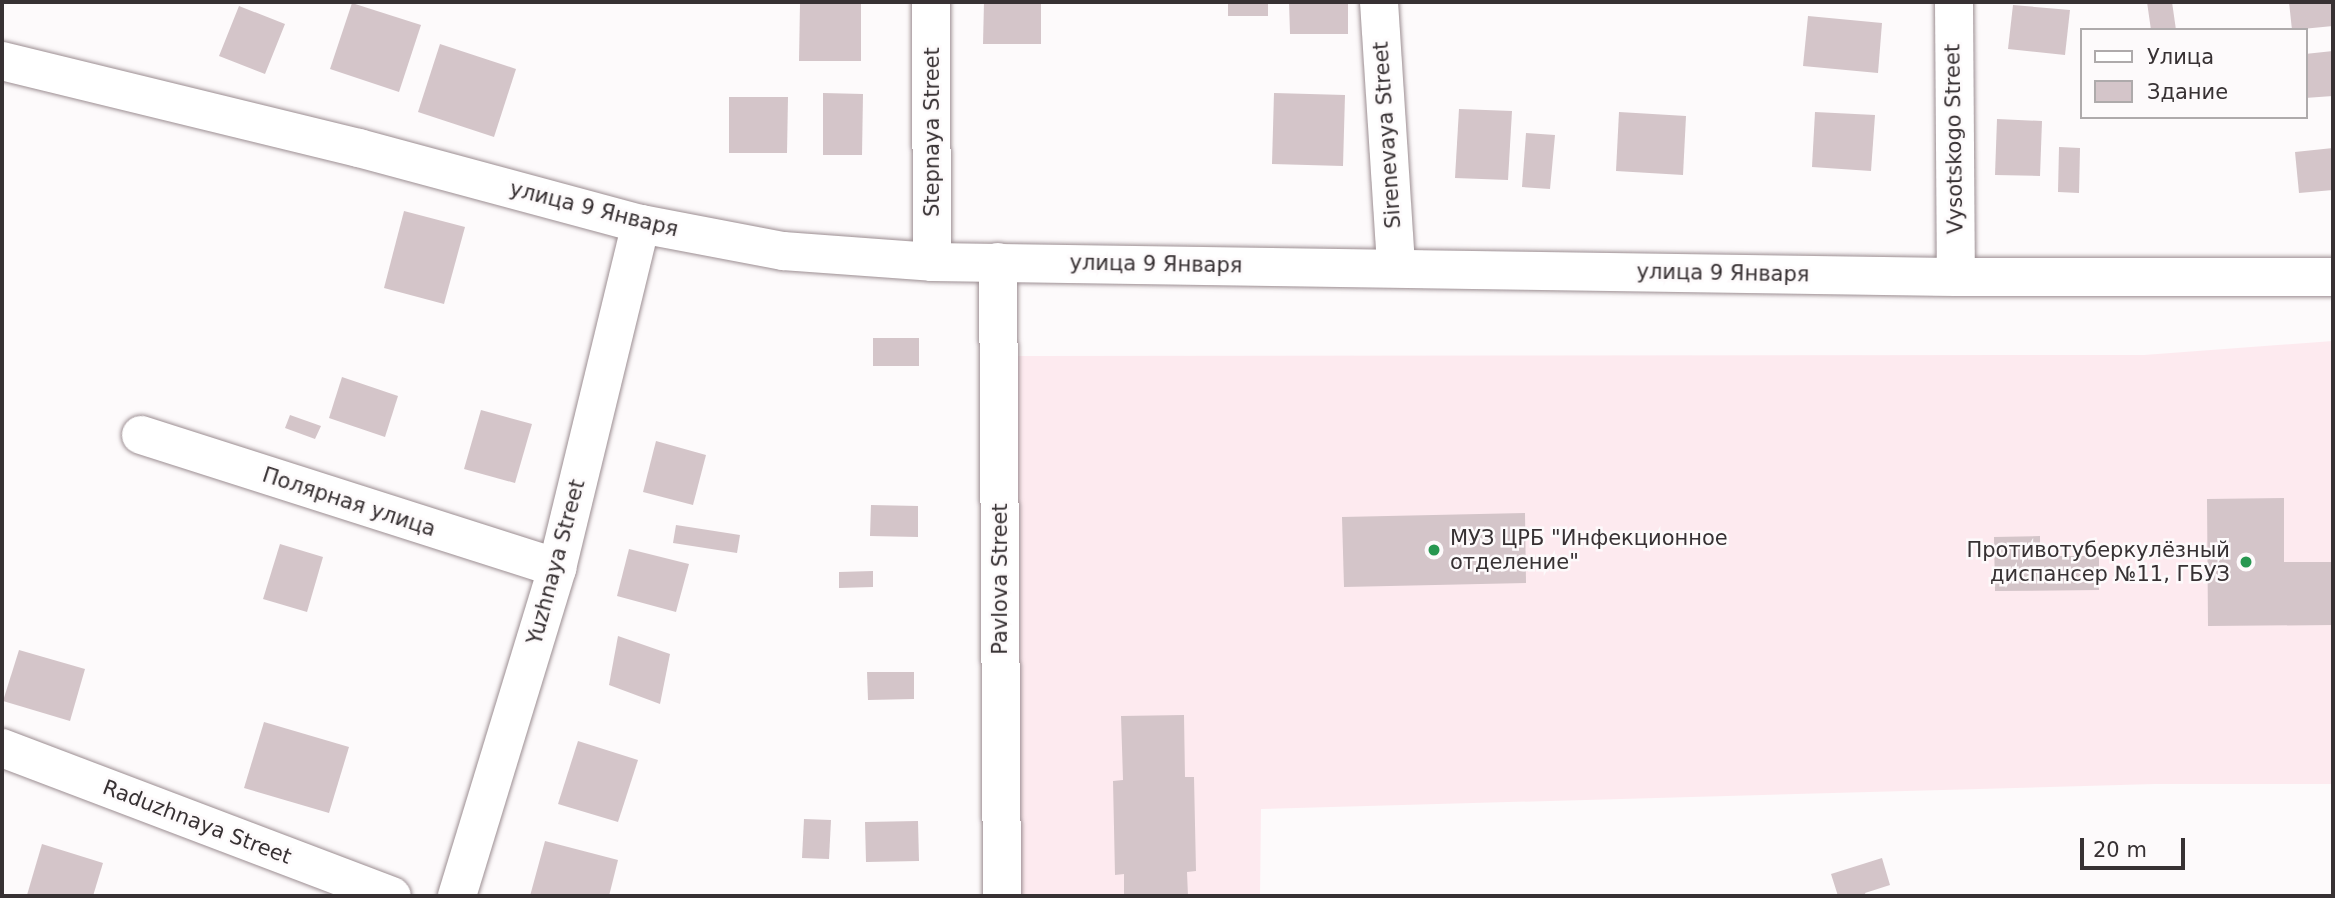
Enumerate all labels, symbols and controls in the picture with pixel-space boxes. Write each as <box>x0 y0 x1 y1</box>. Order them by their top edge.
legend <box>2080 28 2307 119</box>
street label: Sirenevaya Street <box>1368 41 1406 229</box>
street label: Vysotskogo Street <box>1940 44 1968 234</box>
text: Улица <box>2147 45 2214 69</box>
street label: Stepnaya Street <box>919 47 945 217</box>
text: Здание <box>2147 80 2228 104</box>
street label: улица 9 Января <box>507 176 681 242</box>
street label: улица 9 Января <box>1069 250 1243 278</box>
street label: улица 9 Января <box>1636 259 1810 287</box>
street label: Полярная улица <box>259 462 439 542</box>
street label: Yuzhnaya Street <box>522 477 590 647</box>
street label: Pavlova Street <box>987 503 1013 655</box>
place label: МУЗ ЦРБ "Инфекционное отделение" <box>1450 525 1728 575</box>
place label: Противотуберкулёзный диспансер №11, ГБУЗ <box>1966 537 2230 587</box>
marker: МУЗ ЦРБ "Инфекционное отделение" <box>1424 540 1444 560</box>
marker: Противотуберкулёзный диспансер №11, ГБУЗ <box>2236 552 2256 572</box>
street label: Raduzhnaya Street <box>99 774 295 870</box>
scale bar <box>2083 824 2188 868</box>
text: 20 m <box>2093 838 2147 862</box>

